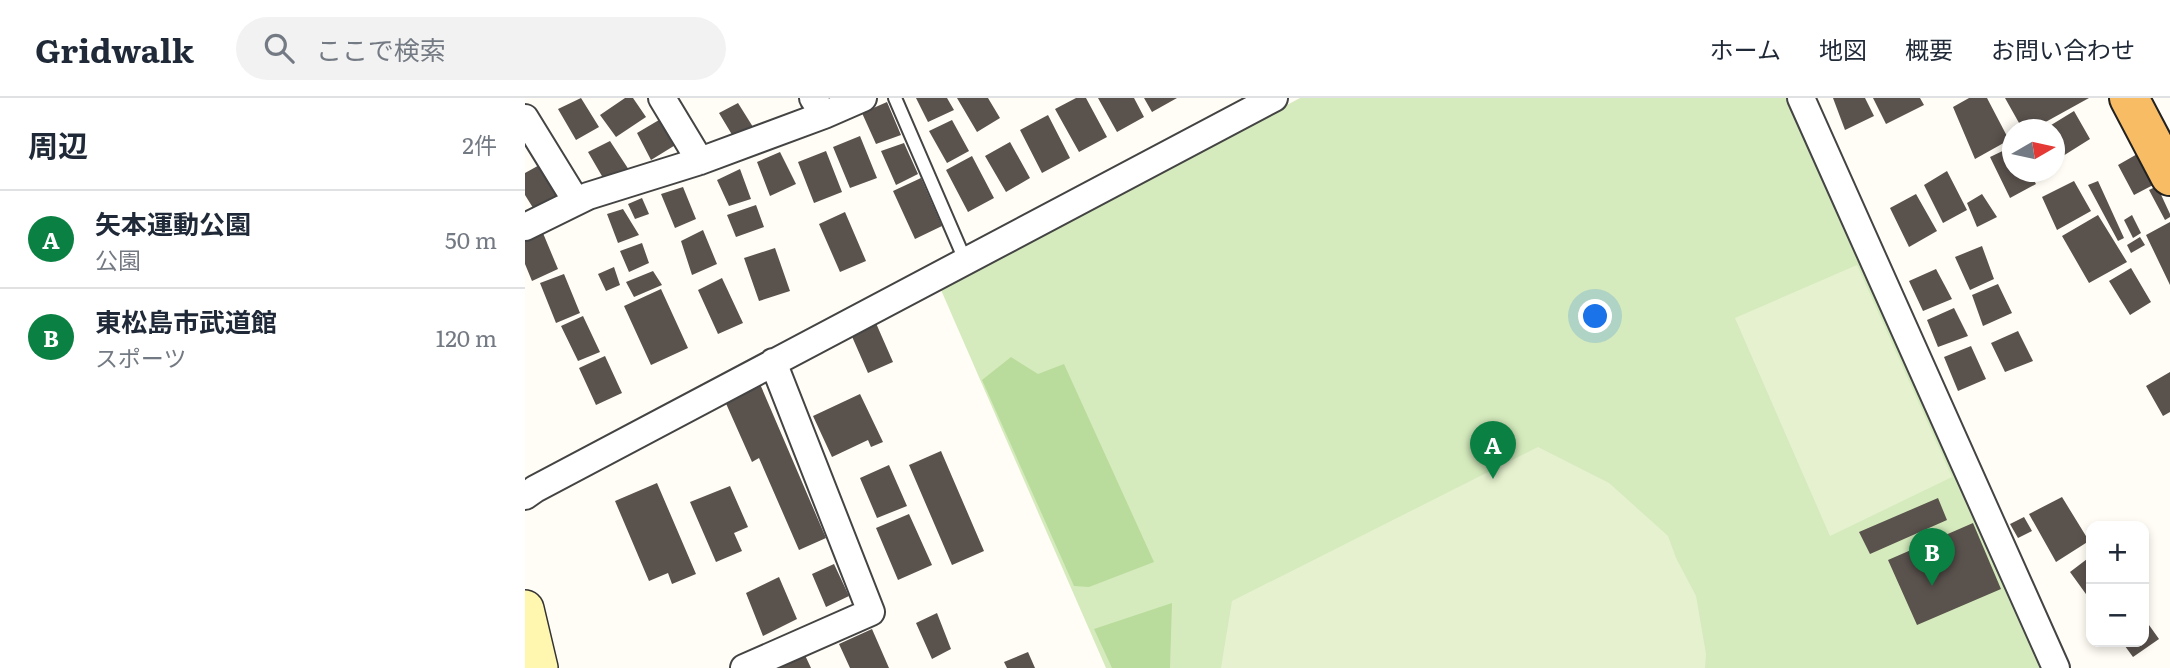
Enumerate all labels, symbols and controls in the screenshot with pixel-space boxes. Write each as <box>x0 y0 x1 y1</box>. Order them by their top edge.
search box <box>236 17 726 80</box>
text: Gridwalk <box>35 24 194 73</box>
icon: search <box>260 29 298 67</box>
text: ここで検索 <box>316 29 446 68</box>
text: ホーム <box>1710 31 1781 66</box>
text: 地図 <box>1819 31 1867 66</box>
text: 概要 <box>1905 31 1953 66</box>
text: お問い合わせ <box>1991 31 2135 66</box>
north arrow <box>2002 119 2065 182</box>
text: 周辺 <box>28 122 88 166</box>
text: 2件 <box>462 127 497 161</box>
text: 矢本運動公園 <box>95 203 251 242</box>
text: A <box>42 222 60 256</box>
text: 50 m <box>445 222 497 256</box>
text: 公園 <box>95 242 141 276</box>
your location <box>1578 299 1612 333</box>
text: 東松島市武道館 <box>95 301 277 340</box>
text: B <box>43 320 59 354</box>
text: 120 m <box>436 320 497 354</box>
text: スポーツ <box>95 340 187 374</box>
pin: A <box>1470 421 1516 479</box>
map controls <box>2086 521 2149 647</box>
button: + <box>2086 521 2149 584</box>
pin: B <box>1909 528 1955 586</box>
button: − <box>2086 584 2149 647</box>

